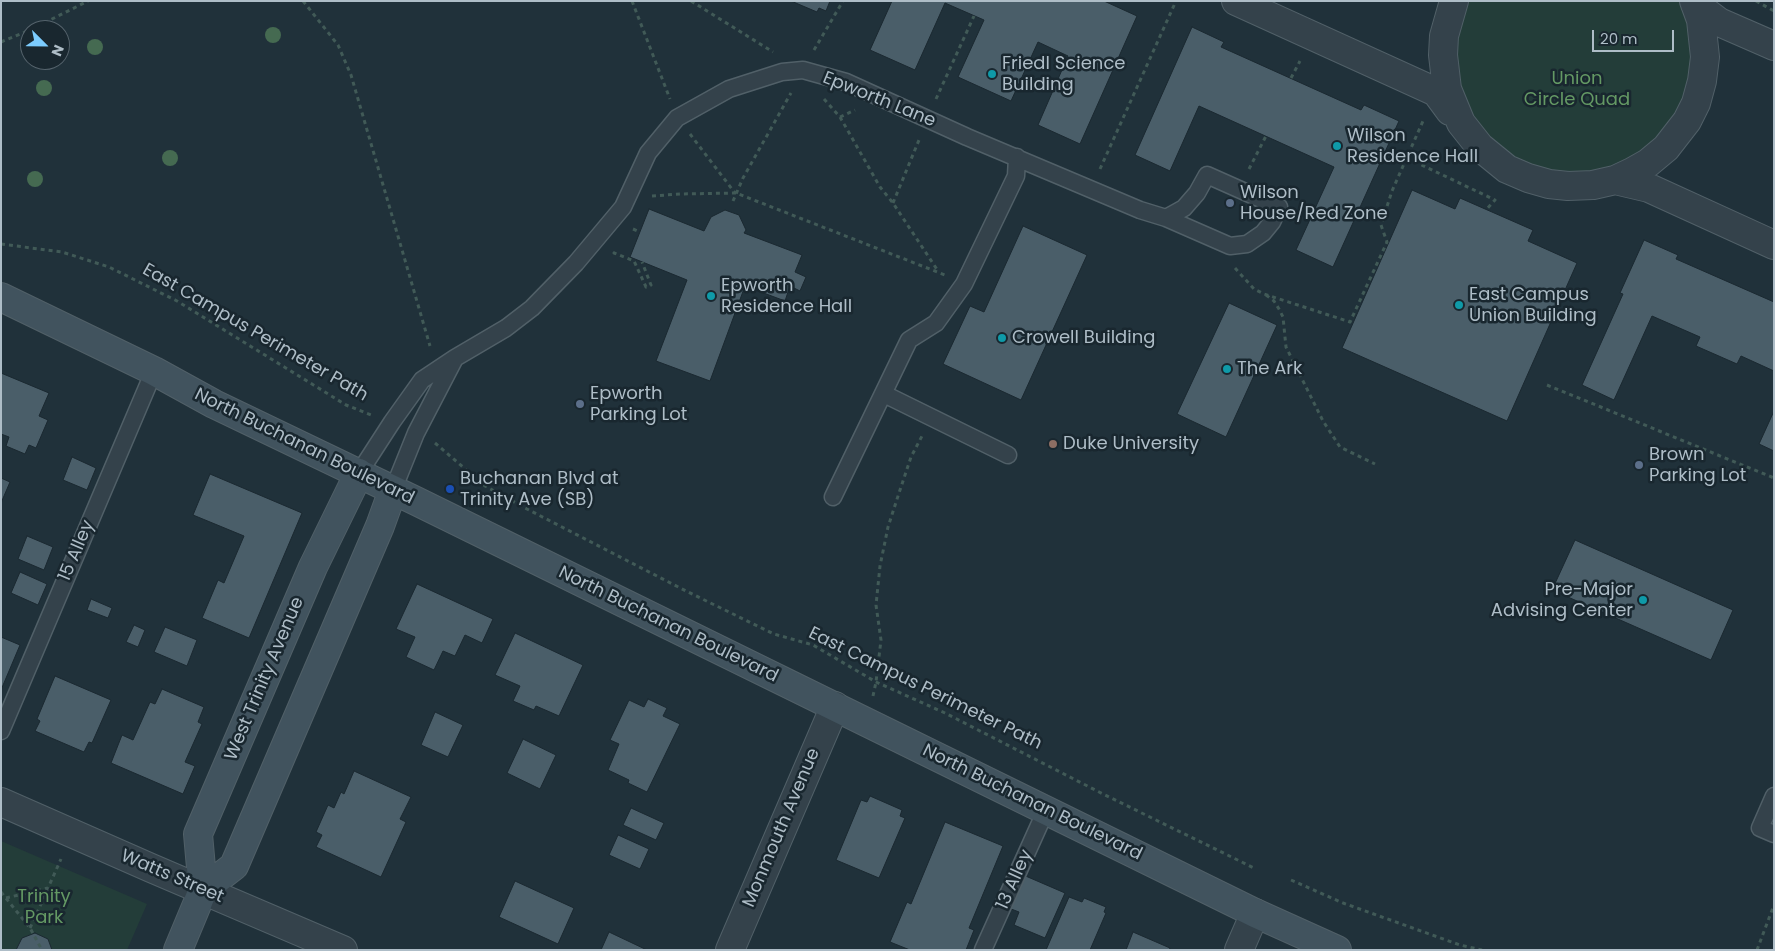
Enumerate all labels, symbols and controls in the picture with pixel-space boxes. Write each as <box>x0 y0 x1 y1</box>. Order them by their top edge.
north arrow <box>20 20 70 70</box>
scale bar <box>1595 20 1678 52</box>
text: 20 m <box>1600 28 1638 49</box>
text: N <box>47 42 69 59</box>
place label: Friedl Science Building <box>1002 53 1125 96</box>
street label: Epworth Lane <box>819 68 939 132</box>
marker: Friedl Science Building <box>986 68 998 80</box>
park label: Union Circle Quad <box>1524 68 1630 110</box>
place label: Wilson Residence Hall <box>1347 125 1478 168</box>
marker: Wilson Residence Hall <box>1331 140 1343 152</box>
place label: Wilson House/Red Zone <box>1240 182 1388 224</box>
marker: Wilson House/Red Zone <box>1224 197 1236 209</box>
street label: East Campus Perimeter Path <box>138 259 372 407</box>
place label: Epworth Residence Hall <box>721 275 852 318</box>
place label: East Campus Union Building <box>1469 284 1597 326</box>
marker: Epworth Residence Hall <box>705 290 717 302</box>
marker: East Campus Union Building <box>1453 299 1465 311</box>
place label: Crowell Building <box>1012 327 1155 349</box>
marker: Crowell Building <box>996 332 1008 344</box>
place label: The Ark <box>1237 358 1302 380</box>
marker: The Ark <box>1221 363 1233 375</box>
place label: Epworth Parking Lot <box>590 383 687 426</box>
street label: North Buchanan Boulevard <box>191 384 417 510</box>
marker: Epworth Parking Lot <box>574 398 586 410</box>
place label: Duke University <box>1063 433 1199 455</box>
marker: Duke University <box>1047 438 1059 450</box>
place label: Brown Parking Lot <box>1649 444 1746 486</box>
marker: Brown Parking Lot <box>1633 459 1645 471</box>
place label: Buchanan Blvd at Trinity Ave (SB) <box>460 468 618 510</box>
marker: Buchanan Blvd at Trinity Ave (SB) <box>444 483 456 495</box>
street label: 15 Alley <box>55 517 99 585</box>
street label: North Buchanan Boulevard <box>555 562 781 688</box>
place label: Pre-Major Advising Center <box>1491 579 1633 622</box>
street label: West Trinity Avenue <box>221 594 309 764</box>
marker: Pre-Major Advising Center <box>1637 594 1649 606</box>
street label: East Campus Perimeter Path <box>805 623 1045 755</box>
street label: North Buchanan Boulevard <box>919 740 1145 866</box>
street label: Monmouth Avenue <box>739 745 825 911</box>
street label: Watts Street <box>117 846 227 908</box>
street label: 13 Alley <box>992 847 1038 913</box>
park label: Trinity Park <box>17 886 71 929</box>

